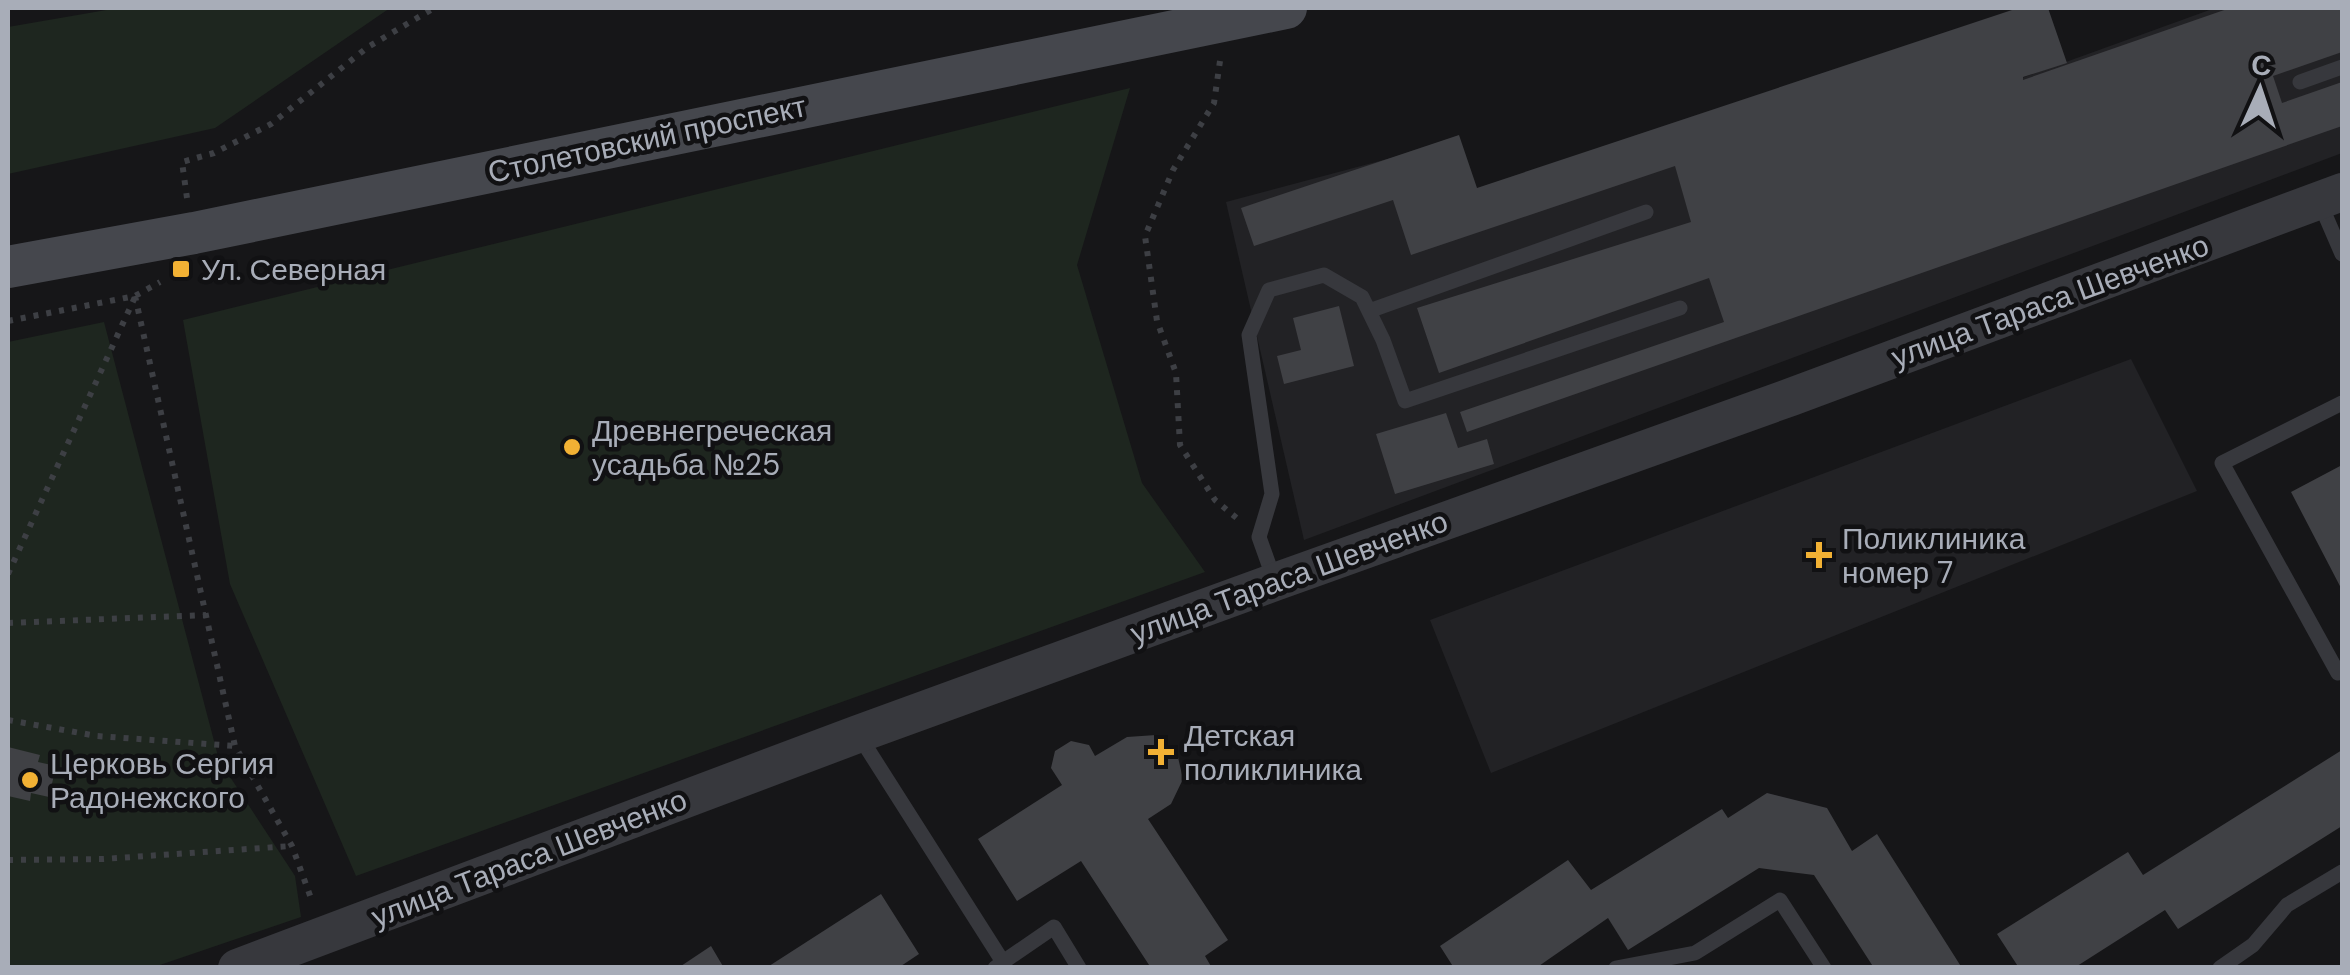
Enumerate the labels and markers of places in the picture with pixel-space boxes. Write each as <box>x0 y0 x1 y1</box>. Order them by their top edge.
place label: Ул. Северная <box>201 250 386 289</box>
marker: Ул. Северная <box>170 258 192 280</box>
place label: Древнегреческая усадьба №25 <box>592 411 832 484</box>
marker: Древнегреческая усадьба №25 <box>561 436 583 458</box>
place label: Поликлиника номер 7 <box>1842 519 2026 592</box>
marker: Поликлиника номер 7 <box>1806 542 1832 568</box>
place label: Детская поликлиника <box>1184 716 1362 789</box>
marker: Детская поликлиника <box>1148 739 1174 765</box>
place label: Церковь Сергия Радонежского <box>50 744 274 817</box>
marker: Церковь Сергия Радонежского <box>19 769 41 791</box>

